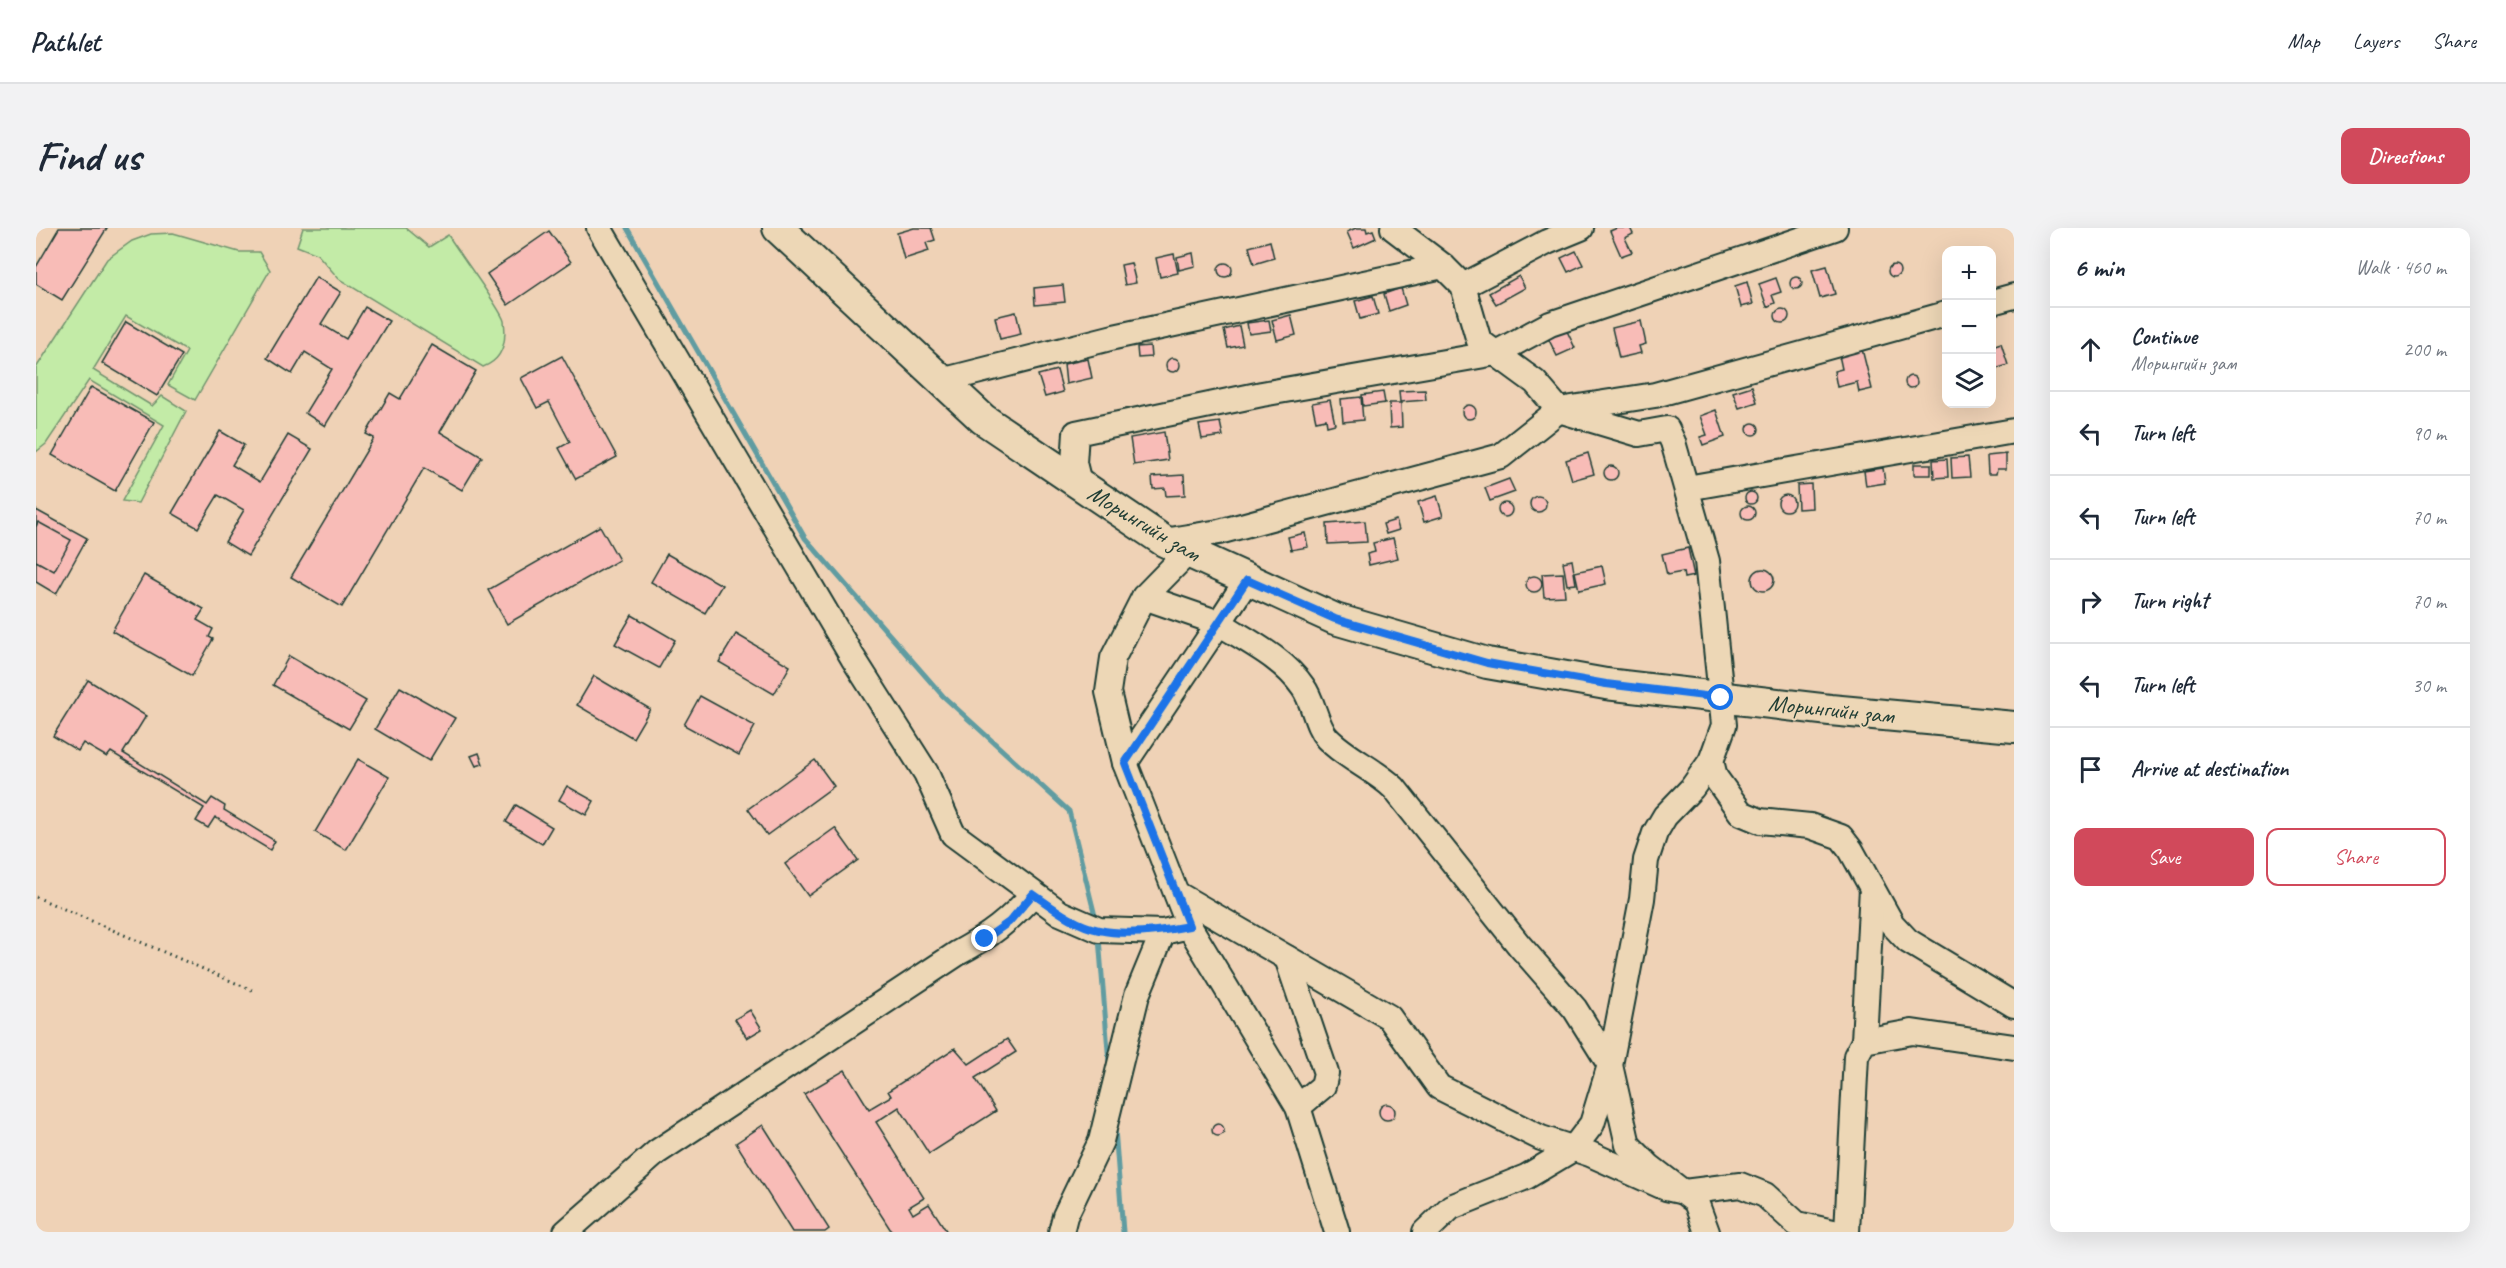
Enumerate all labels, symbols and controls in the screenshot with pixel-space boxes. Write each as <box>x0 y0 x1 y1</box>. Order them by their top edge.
text: Pathlet <box>30 24 100 59</box>
text: Map <box>2287 28 2320 54</box>
text: Layers <box>2353 28 2399 54</box>
text: Share <box>2432 28 2476 54</box>
button: Directions <box>2341 128 2470 184</box>
text: Find us <box>36 130 141 183</box>
map controls <box>1942 246 1996 408</box>
button: + <box>1942 246 1996 300</box>
text: 6 min <box>2074 251 2124 284</box>
text: Walk · 460 m <box>2356 255 2446 280</box>
button: − <box>1942 300 1996 354</box>
text: Continue <box>2131 323 2197 351</box>
icon: ahead <box>2074 333 2107 366</box>
text: 200 m <box>2403 337 2446 362</box>
text: Морингийн зам <box>2131 351 2236 376</box>
button: layers <box>1942 354 1996 408</box>
icon: left <box>2074 417 2107 450</box>
text: Turn left <box>2131 419 2195 447</box>
text: 90 m <box>2412 421 2446 446</box>
street label: Морингийн зам <box>1082 478 1207 569</box>
icon: left <box>2074 501 2107 534</box>
text: Turn left <box>2131 503 2195 531</box>
text: 70 m <box>2412 505 2446 530</box>
icon: right <box>2074 585 2107 618</box>
text: Turn right <box>2131 587 2208 615</box>
text: 70 m <box>2412 589 2446 614</box>
icon: left <box>2074 669 2107 702</box>
text: Turn left <box>2131 671 2195 699</box>
text: 30 m <box>2412 673 2446 698</box>
route start <box>1707 684 1733 710</box>
street label: Морингийн зам <box>1767 688 1897 731</box>
icon: arrive <box>2074 753 2107 786</box>
text: Arrive at destination <box>2131 755 2288 783</box>
button: Save <box>2074 828 2254 886</box>
button: Share <box>2266 828 2446 886</box>
route end <box>971 925 997 951</box>

